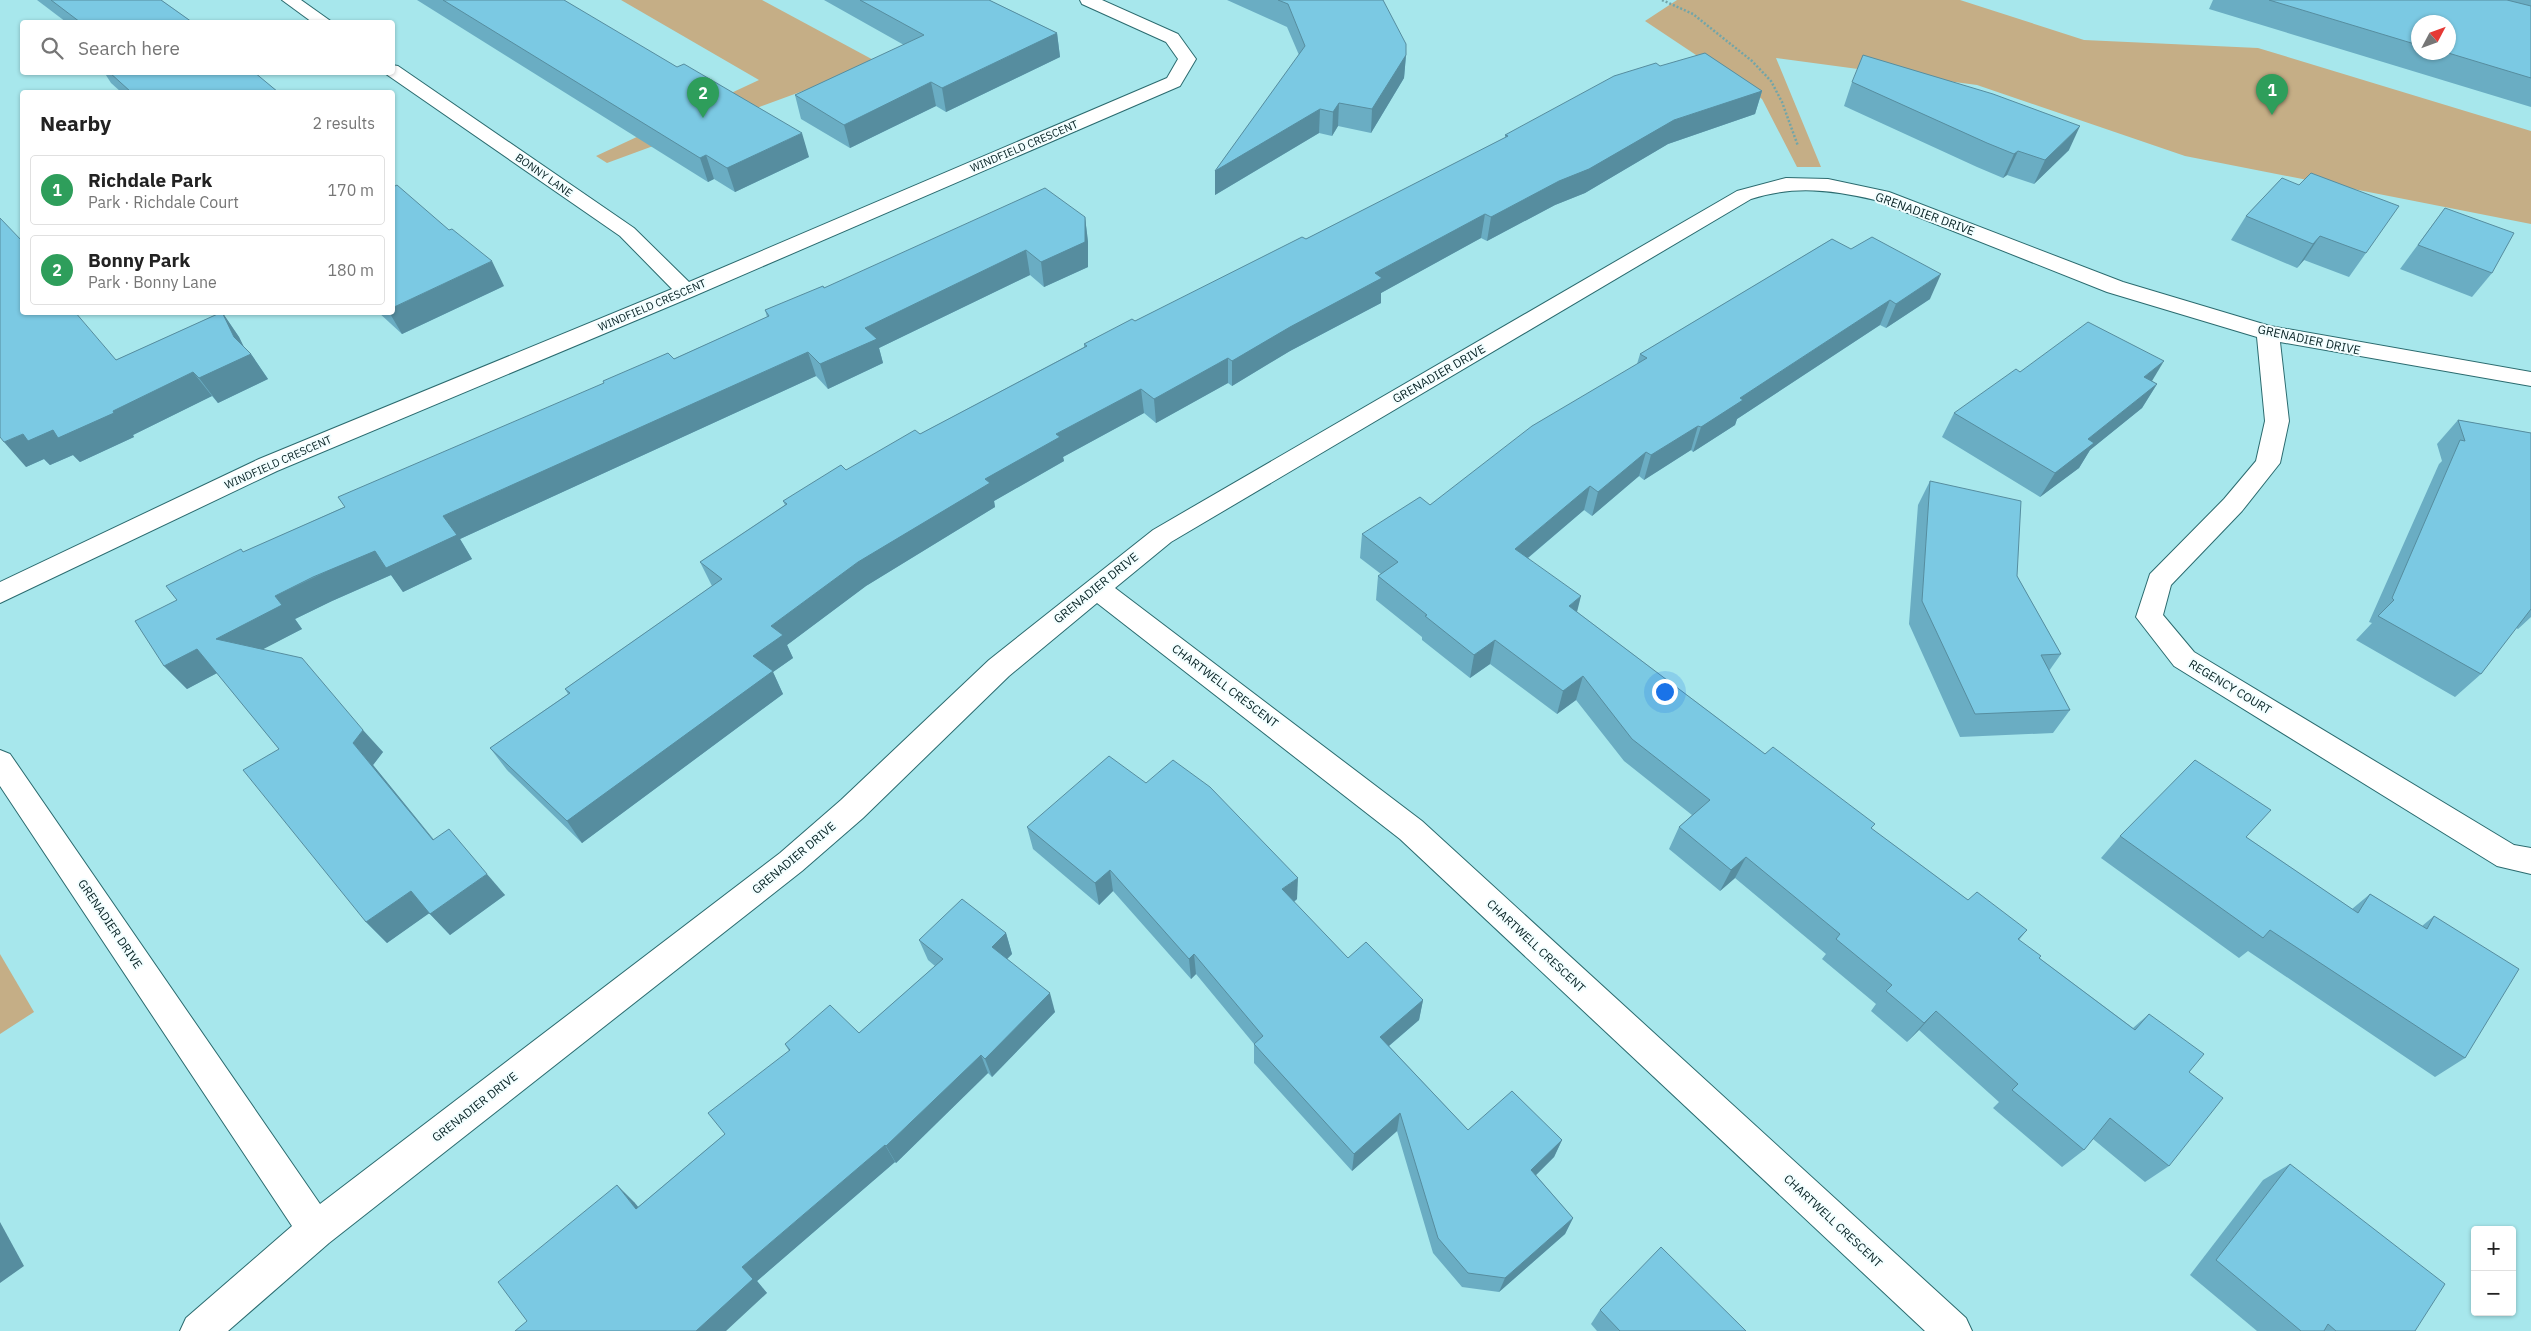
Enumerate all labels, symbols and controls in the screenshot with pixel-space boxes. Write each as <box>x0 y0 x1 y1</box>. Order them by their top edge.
north arrow <box>2411 15 2456 60</box>
search box <box>20 20 395 75</box>
icon: search <box>38 34 66 62</box>
text: Search here <box>78 36 180 60</box>
pin: 1 <box>2256 74 2288 115</box>
pin: 2 <box>687 77 719 118</box>
text: Nearby <box>40 109 111 137</box>
text: 2 results <box>312 113 375 133</box>
street label: WINDFIELD CRESCENT <box>968 117 1081 175</box>
street label: BONNY LANE <box>513 150 575 200</box>
text: Richdale Park <box>88 168 212 192</box>
text: 1 <box>52 180 62 200</box>
text: 170 m <box>327 180 374 200</box>
street label: GRENADIER DRIVE <box>1874 189 1977 238</box>
text: Park · Richdale Court <box>88 192 239 212</box>
text: Bonny Park <box>88 248 190 272</box>
text: 2 <box>52 260 62 280</box>
text: 180 m <box>327 260 374 280</box>
text: Park · Bonny Lane <box>88 272 217 292</box>
street label: WINDFIELD CRESCENT <box>596 276 709 334</box>
street label: GRENADIER DRIVE <box>2256 321 2362 358</box>
street label: GRENADIER DRIVE <box>1390 341 1488 406</box>
street label: WINDFIELD CRESCENT <box>222 432 334 492</box>
street label: GRENADIER DRIVE <box>1050 549 1141 626</box>
street label: CHARTWELL CRESCENT <box>1169 641 1282 731</box>
street label: REGENCY COURT <box>2186 656 2275 717</box>
your location <box>1652 679 1678 705</box>
street label: GRENADIER DRIVE <box>749 818 838 897</box>
street label: GRENADIER DRIVE <box>75 876 146 971</box>
street label: CHARTWELL CRESCENT <box>1484 896 1589 995</box>
street label: GRENADIER DRIVE <box>429 1069 520 1145</box>
street label: CHARTWELL CRESCENT <box>1781 1171 1886 1270</box>
map controls <box>2471 1226 2516 1316</box>
button: + <box>2471 1226 2516 1271</box>
button: − <box>2471 1271 2516 1316</box>

